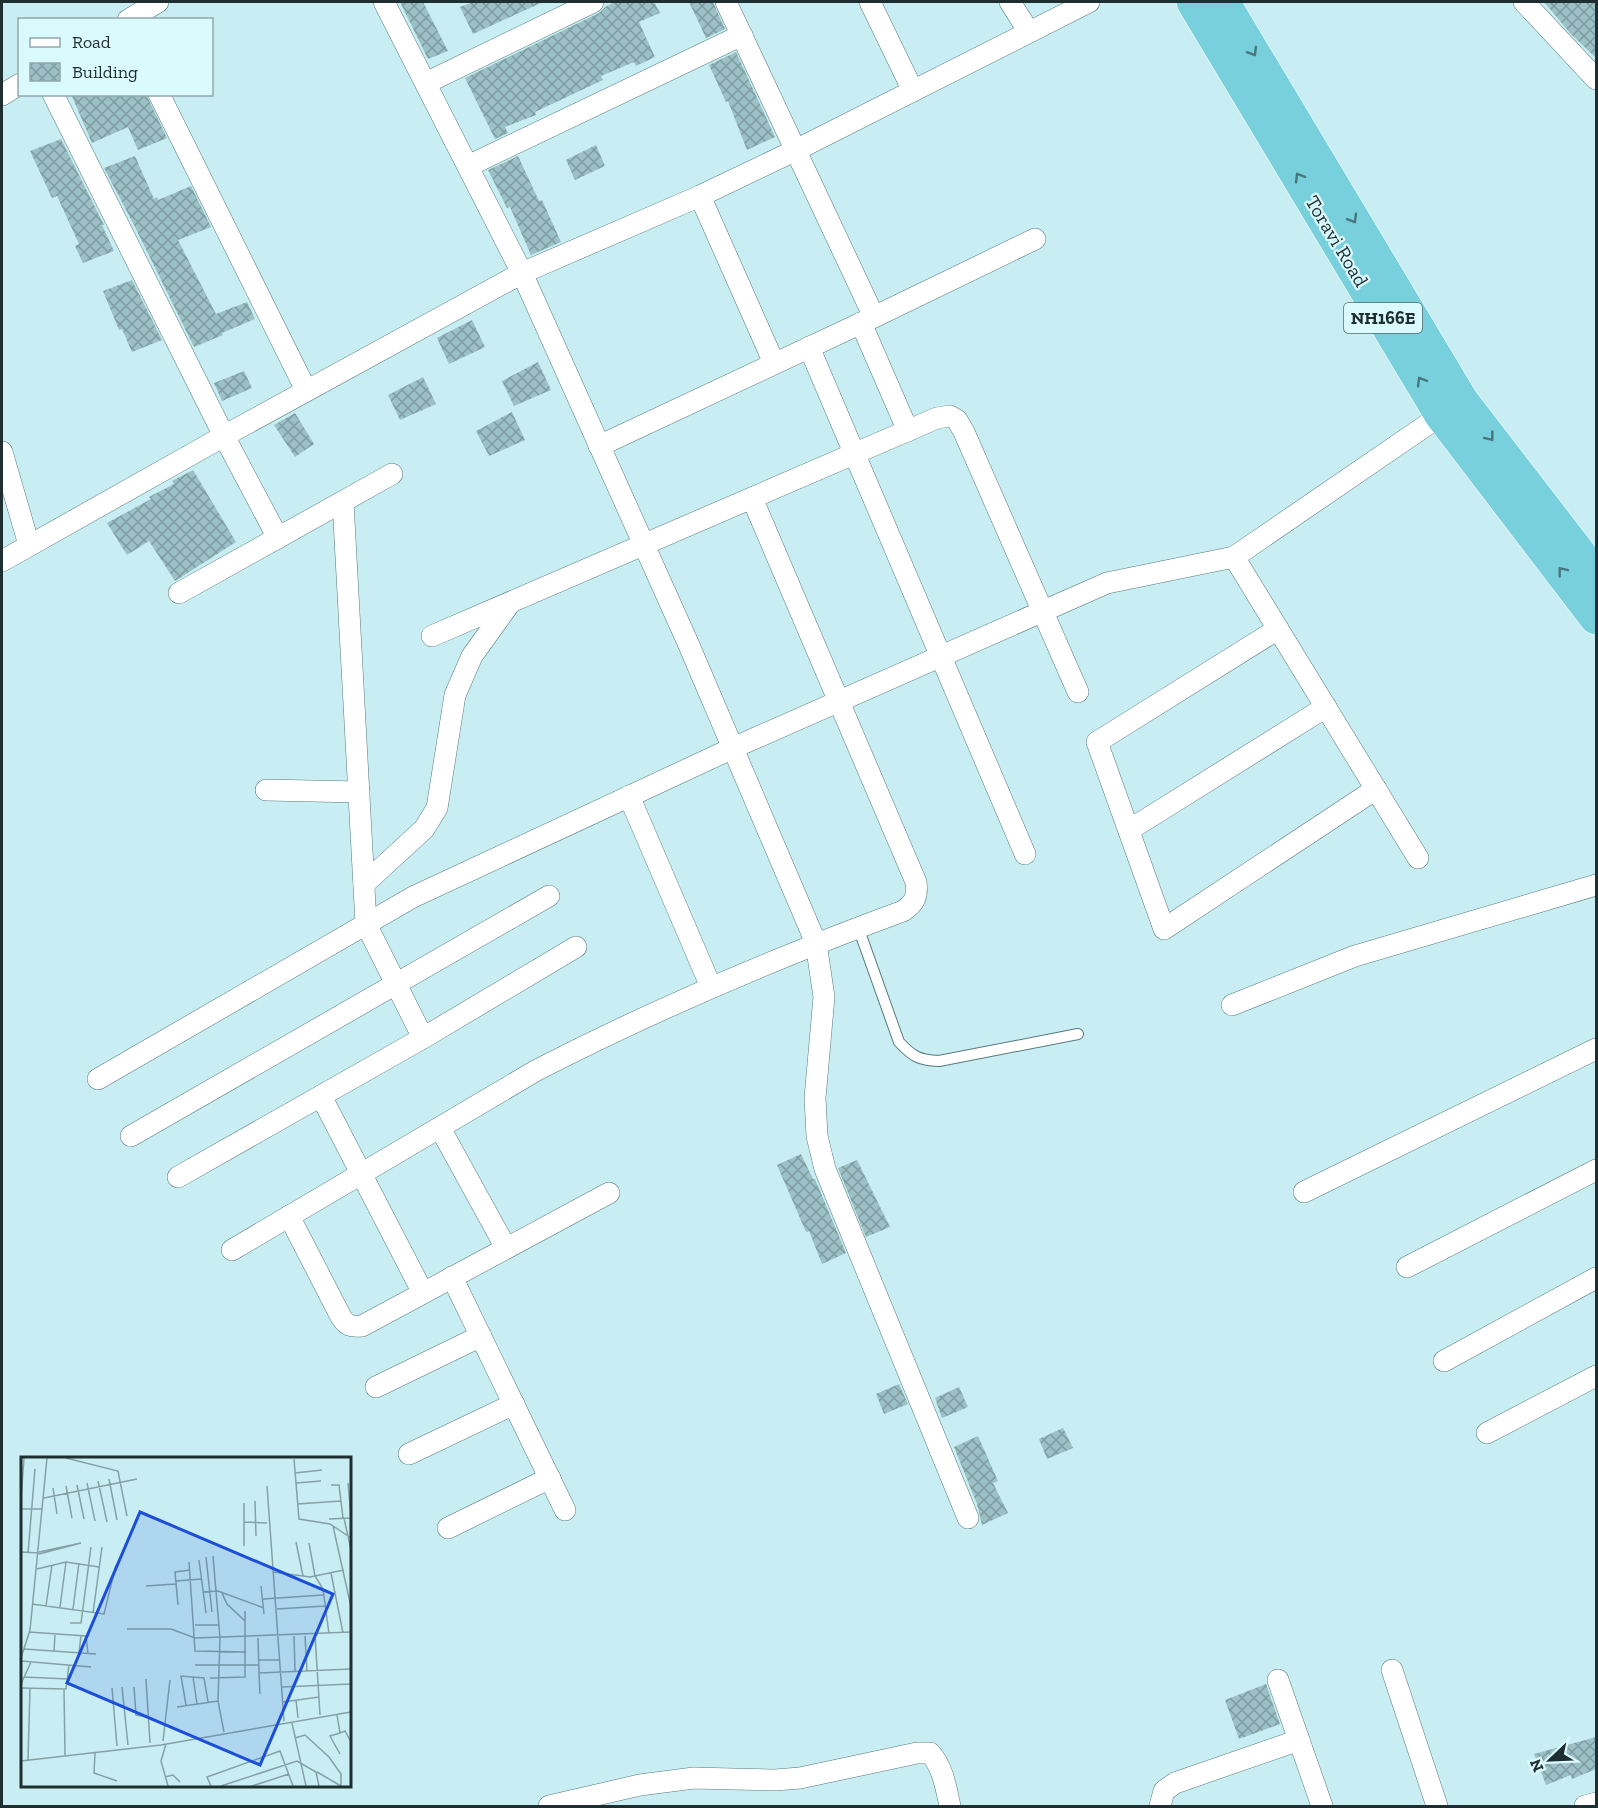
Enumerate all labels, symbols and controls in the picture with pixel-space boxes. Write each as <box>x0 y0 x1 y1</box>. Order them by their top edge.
legend <box>18 18 213 96</box>
text: Road <box>72 31 111 53</box>
one-way arrow <box>1246 46 1258 56</box>
text: Building <box>72 61 138 83</box>
one-way arrow <box>1295 173 1306 183</box>
street label: Toravi Road <box>1300 191 1374 291</box>
one-way arrow <box>1346 213 1358 223</box>
road number: NH166E <box>1344 303 1422 333</box>
one-way arrow <box>1416 377 1428 387</box>
one-way arrow <box>1483 431 1494 442</box>
one-way arrow <box>1558 567 1569 578</box>
inset map <box>21 1457 351 1787</box>
north arrow <box>1520 1730 1580 1790</box>
text: N <box>1526 1756 1548 1775</box>

